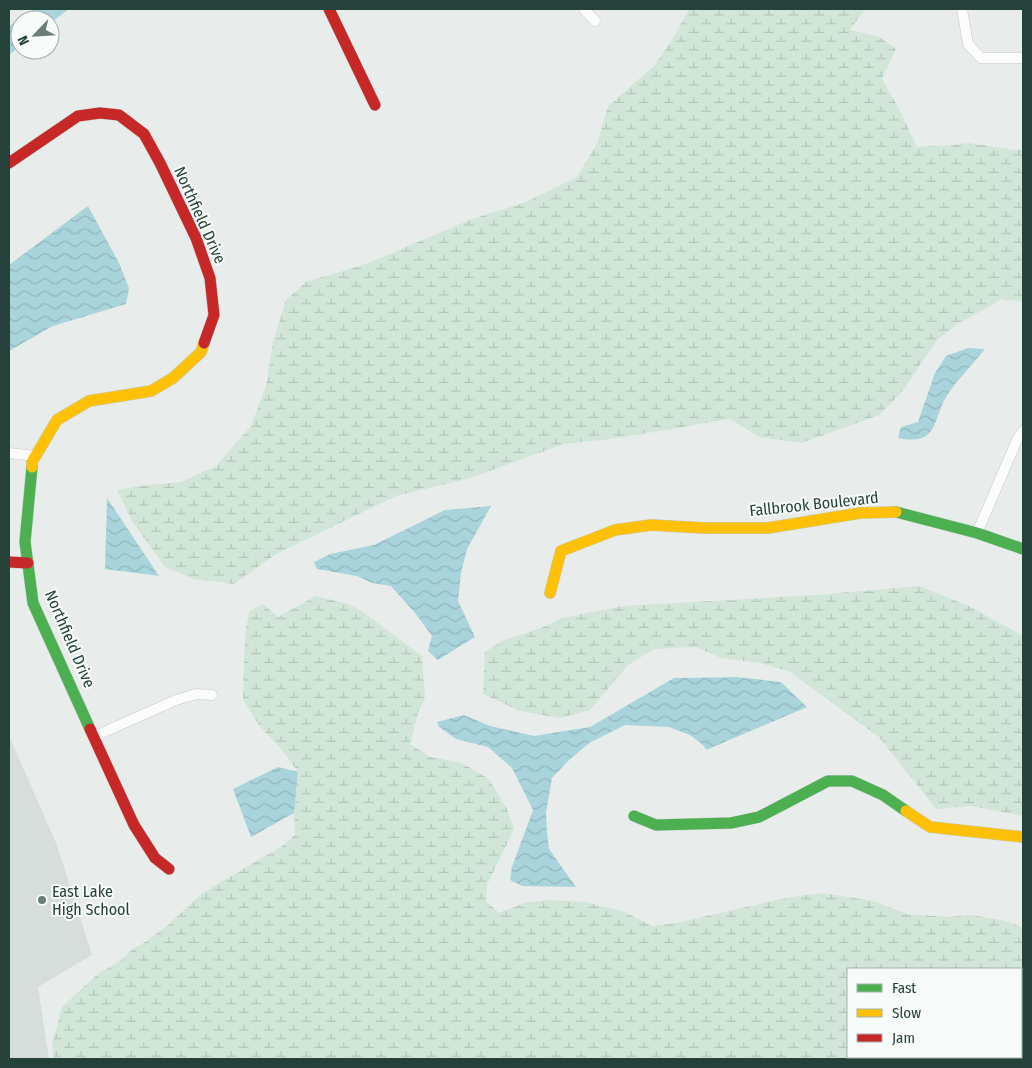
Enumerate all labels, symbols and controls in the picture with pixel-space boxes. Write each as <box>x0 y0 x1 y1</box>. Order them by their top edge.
north arrow <box>10 10 60 60</box>
text: N <box>14 33 33 48</box>
street label: Northfield Drive <box>170 164 230 266</box>
street label: Fallbrook Boulevard <box>748 488 880 520</box>
street label: Northfield Drive <box>41 587 99 691</box>
place label: East Lake High School <box>52 882 130 919</box>
marker: East Lake High School <box>36 894 48 906</box>
legend <box>847 968 1022 1058</box>
text: Fast <box>892 979 916 997</box>
text: Slow <box>892 1004 921 1022</box>
text: Jam <box>892 1029 915 1047</box>

